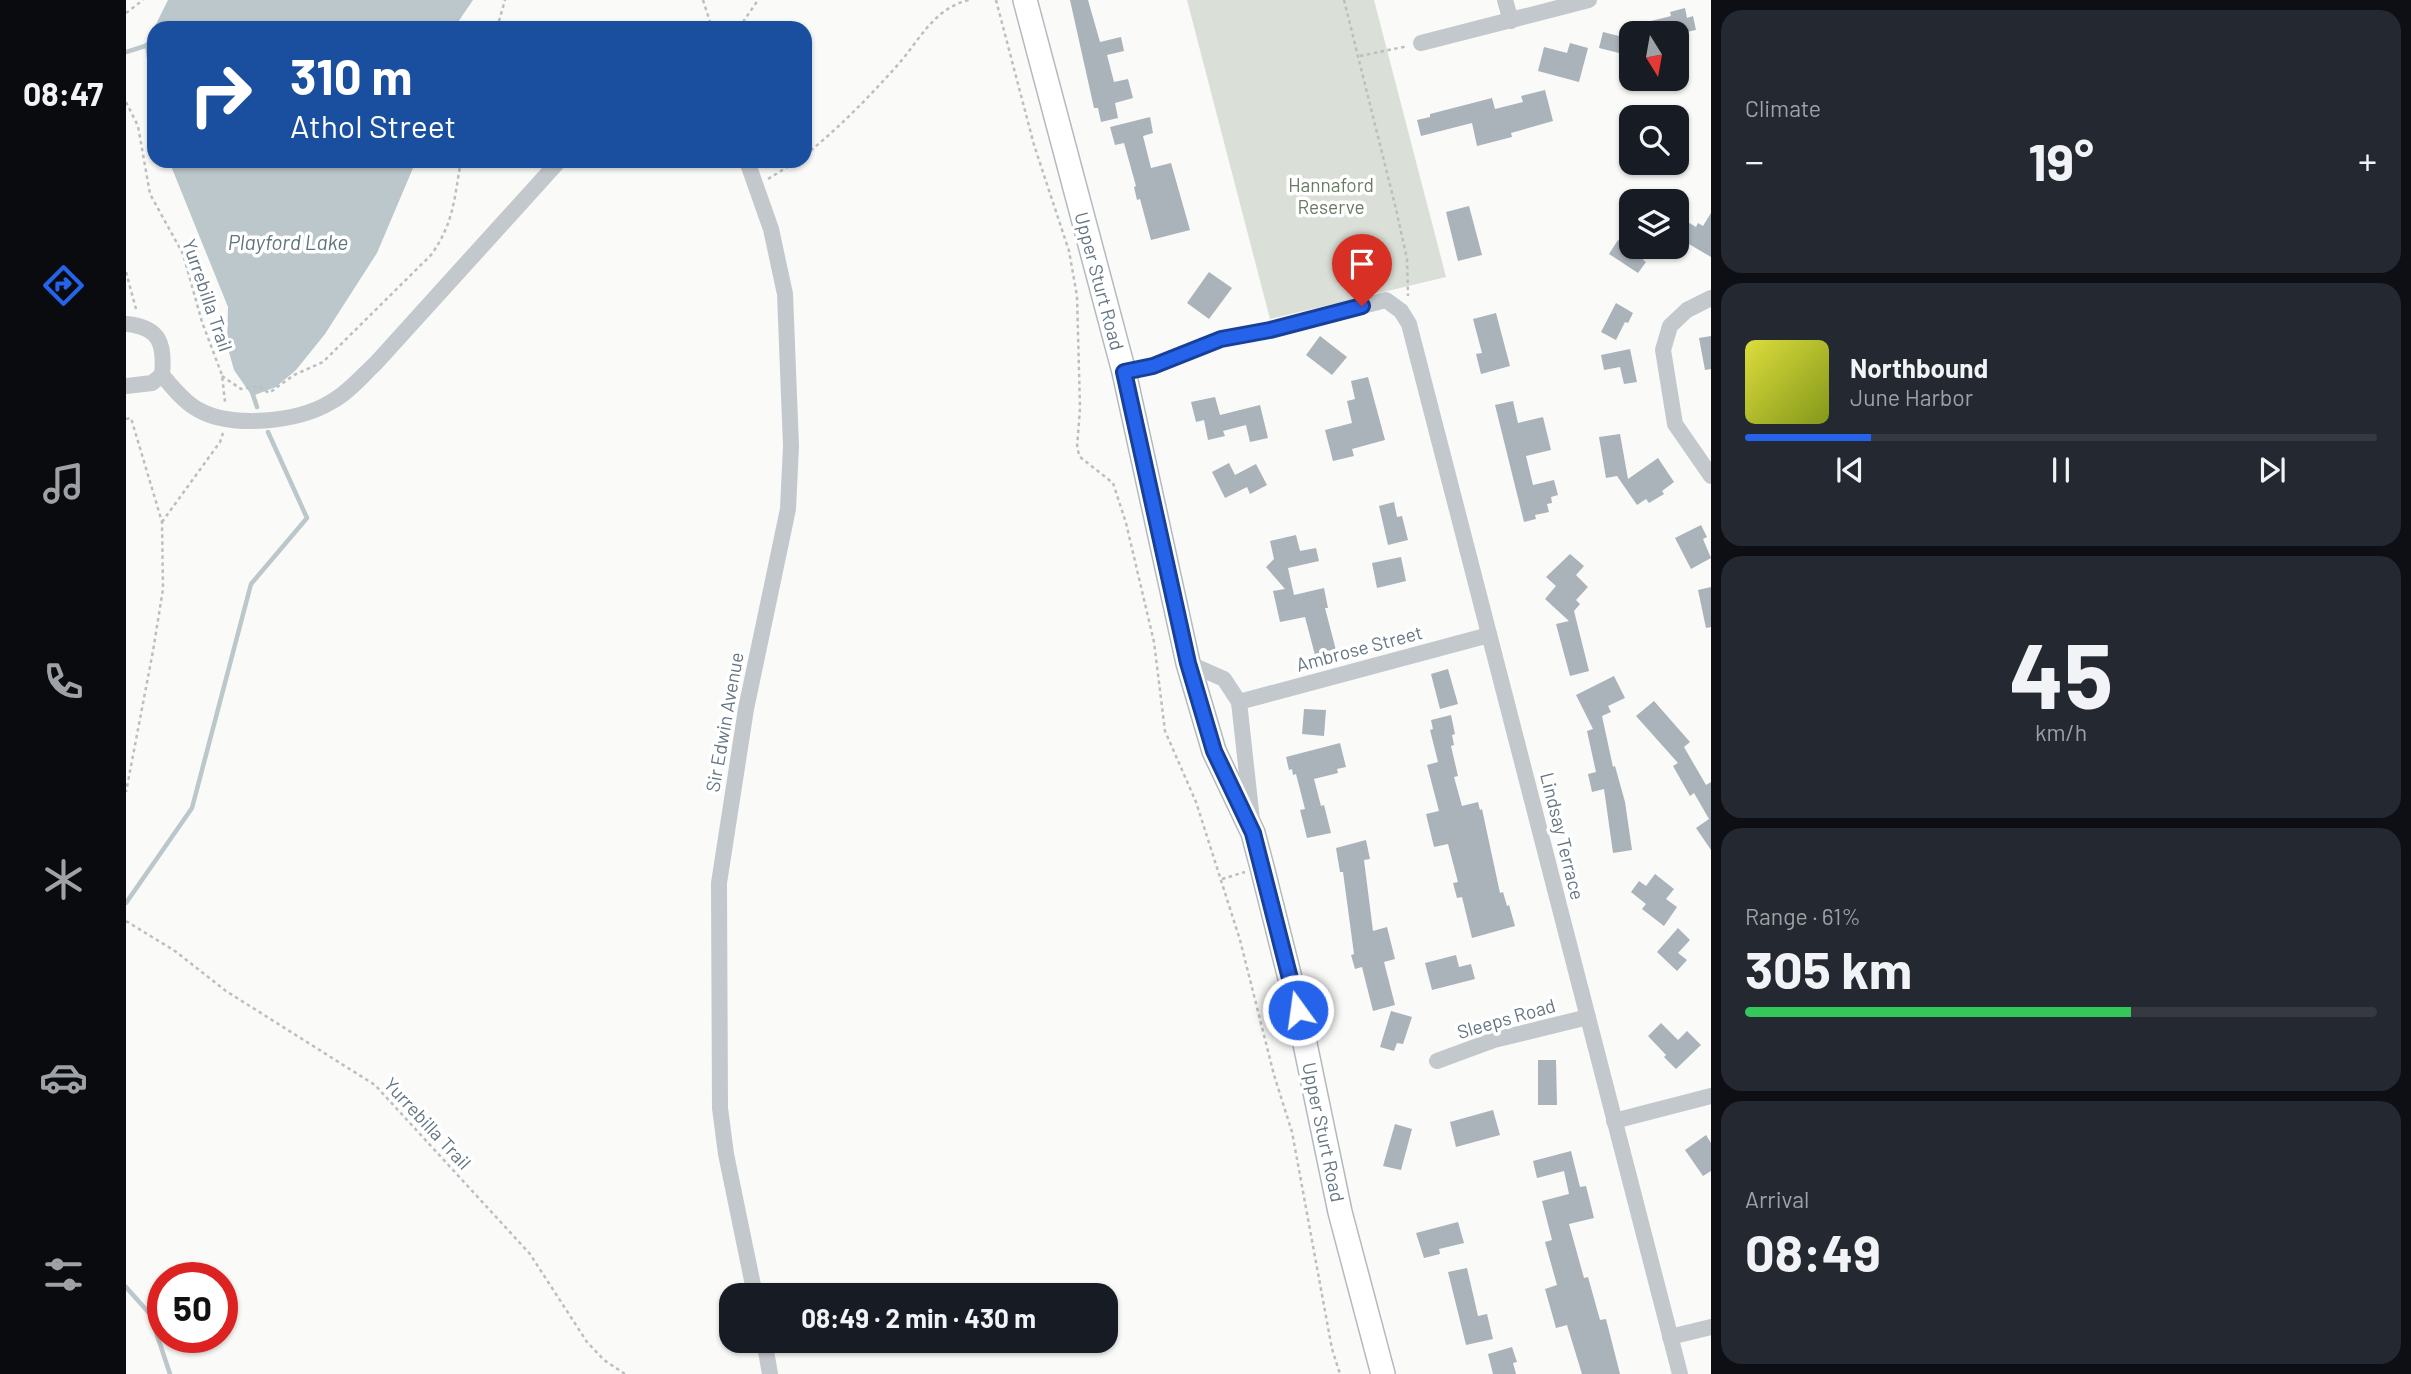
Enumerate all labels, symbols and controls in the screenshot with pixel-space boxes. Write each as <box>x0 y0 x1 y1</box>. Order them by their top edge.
north arrow <box>1619 21 1689 91</box>
map controls <box>1619 21 1689 259</box>
text: 310 m <box>290 46 412 105</box>
icon: right <box>175 49 266 140</box>
text: 08:47 <box>23 74 103 112</box>
text: Climate <box>1745 94 1821 122</box>
button: search <box>1619 105 1689 175</box>
text: Athol Street <box>290 106 456 144</box>
text: 19° <box>2028 129 2094 191</box>
text: − <box>1745 137 1764 183</box>
text: + <box>2358 137 2377 183</box>
park label: Hannaford Reserve <box>1288 173 1374 218</box>
button: layers <box>1619 189 1689 259</box>
street label: Upper Sturt Road <box>1071 209 1129 353</box>
water label: Playford Lake <box>228 229 348 254</box>
pin <box>1332 234 1392 306</box>
street label: Yurrebilla Trail <box>178 236 238 354</box>
icon: arrive <box>1343 245 1381 283</box>
icon: directions <box>39 261 88 310</box>
text: Northbound <box>1850 352 1988 383</box>
text: June Harbor <box>1850 383 1973 411</box>
icon: previous <box>1831 451 1869 489</box>
icon: pause <box>2042 451 2080 489</box>
icon: next <box>2253 451 2291 489</box>
icon: music <box>39 459 88 508</box>
text: 45 <box>2009 618 2113 727</box>
street label: Ambrose Street <box>1293 620 1425 676</box>
street label: Sir Edwin Avenue <box>700 650 748 794</box>
icon: phone <box>39 657 88 706</box>
text: km/h <box>2035 718 2087 746</box>
street label: Lindsay Terrace <box>1536 770 1590 902</box>
icon: climate <box>39 855 88 904</box>
text: Range · 61% <box>1745 902 1861 930</box>
text: 305 km <box>1745 937 1912 999</box>
position arrow <box>1261 973 1335 1047</box>
street label: Sleeps Road <box>1454 993 1558 1043</box>
icon: car <box>39 1053 88 1102</box>
street label: Upper Sturt Road <box>1298 1060 1350 1204</box>
street label: Yurrebilla Trail <box>380 1072 476 1174</box>
text: Arrival <box>1745 1185 1809 1213</box>
text: 08:49 <box>1745 1220 1881 1282</box>
icon: filters <box>39 1250 88 1299</box>
speed limit sign: 50 <box>147 1262 238 1353</box>
text: 08:49 · 2 min · 430 m <box>801 1302 1036 1333</box>

